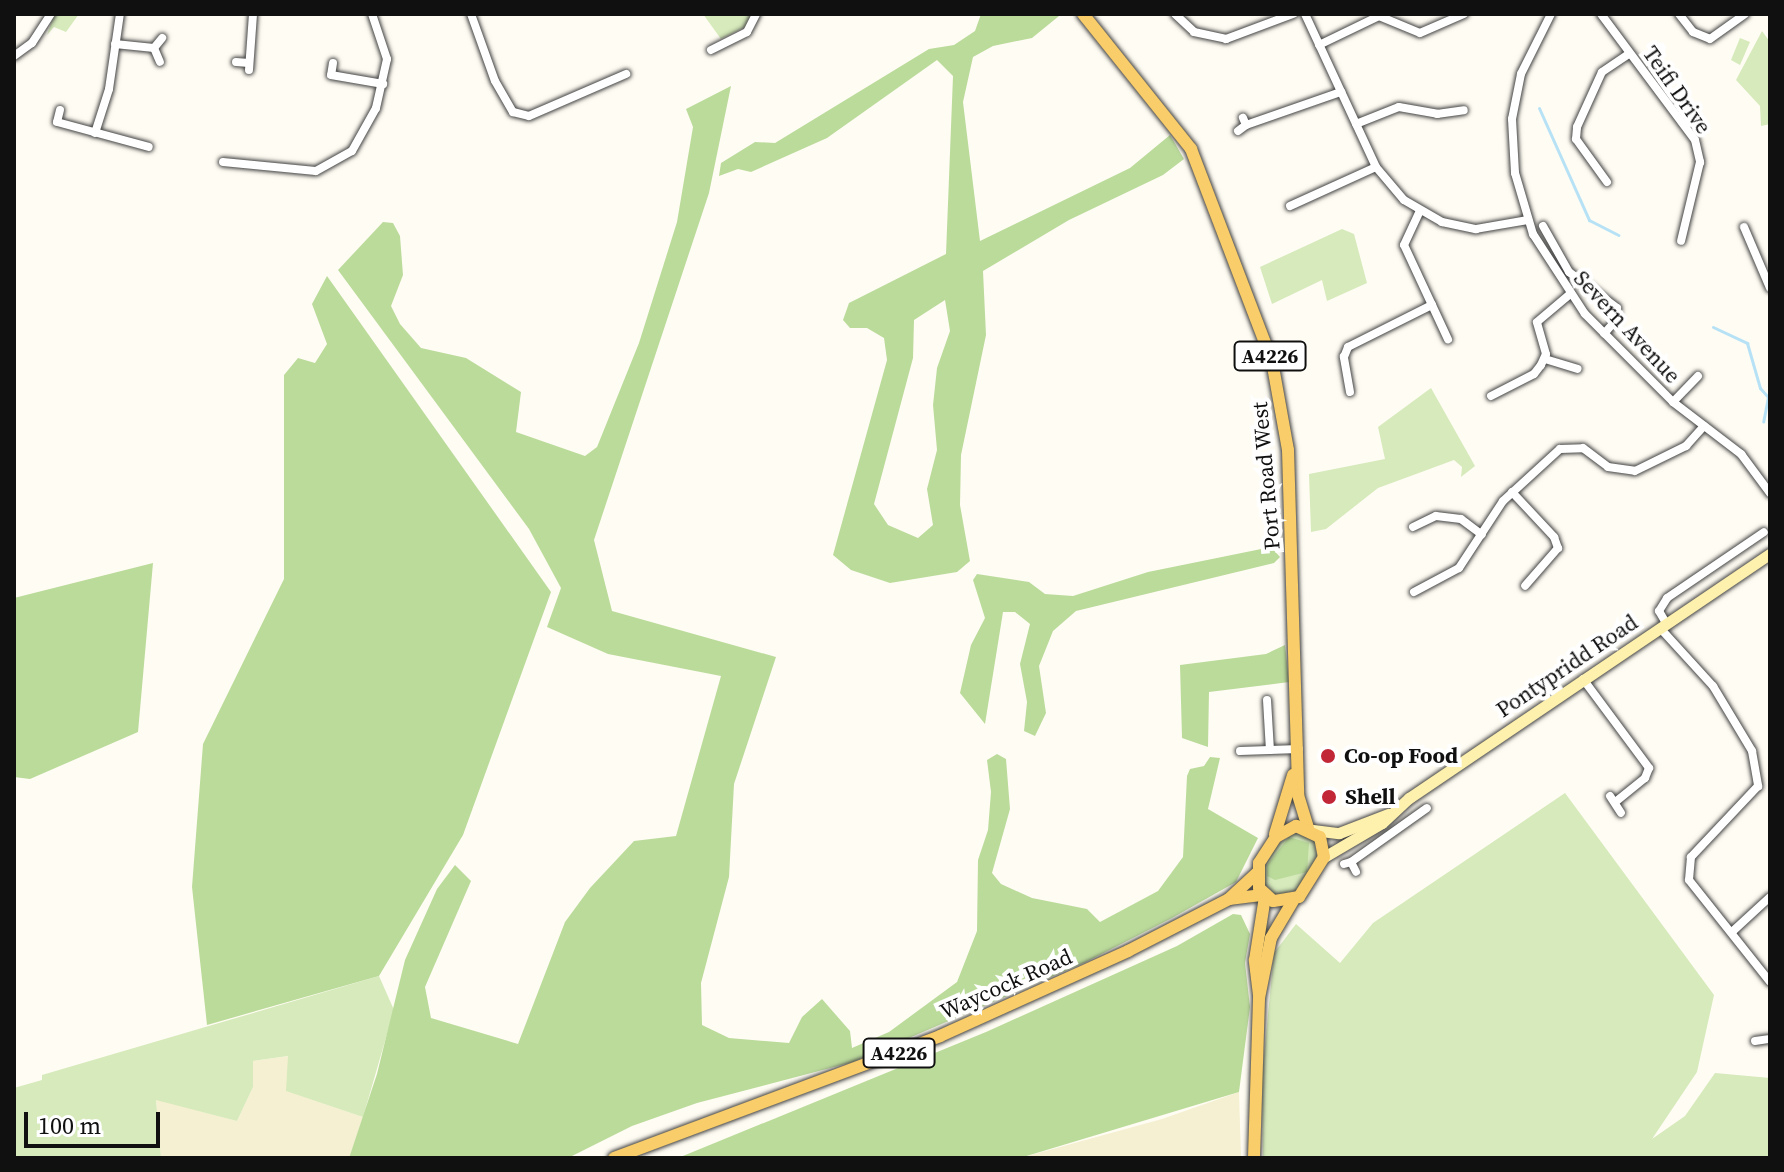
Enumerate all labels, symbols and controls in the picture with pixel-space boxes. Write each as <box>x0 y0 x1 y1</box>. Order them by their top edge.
street label: Teifi Drive <box>1637 41 1717 139</box>
street label: Severn Avenue <box>1568 265 1686 389</box>
road number: A4226 <box>1232 340 1308 372</box>
street label: Port Road West <box>1246 401 1286 551</box>
street label: Pontypridd Road <box>1491 609 1643 723</box>
place label: Co-op Food <box>1344 743 1458 769</box>
marker: Co-op Food <box>1319 747 1337 765</box>
place label: Shell <box>1345 784 1396 810</box>
marker: Shell <box>1320 788 1338 806</box>
street label: Waycock Road <box>936 943 1076 1025</box>
road number: A4226 <box>861 1037 937 1069</box>
scale bar <box>28 1096 164 1146</box>
text: 100 m <box>38 1109 101 1142</box>

